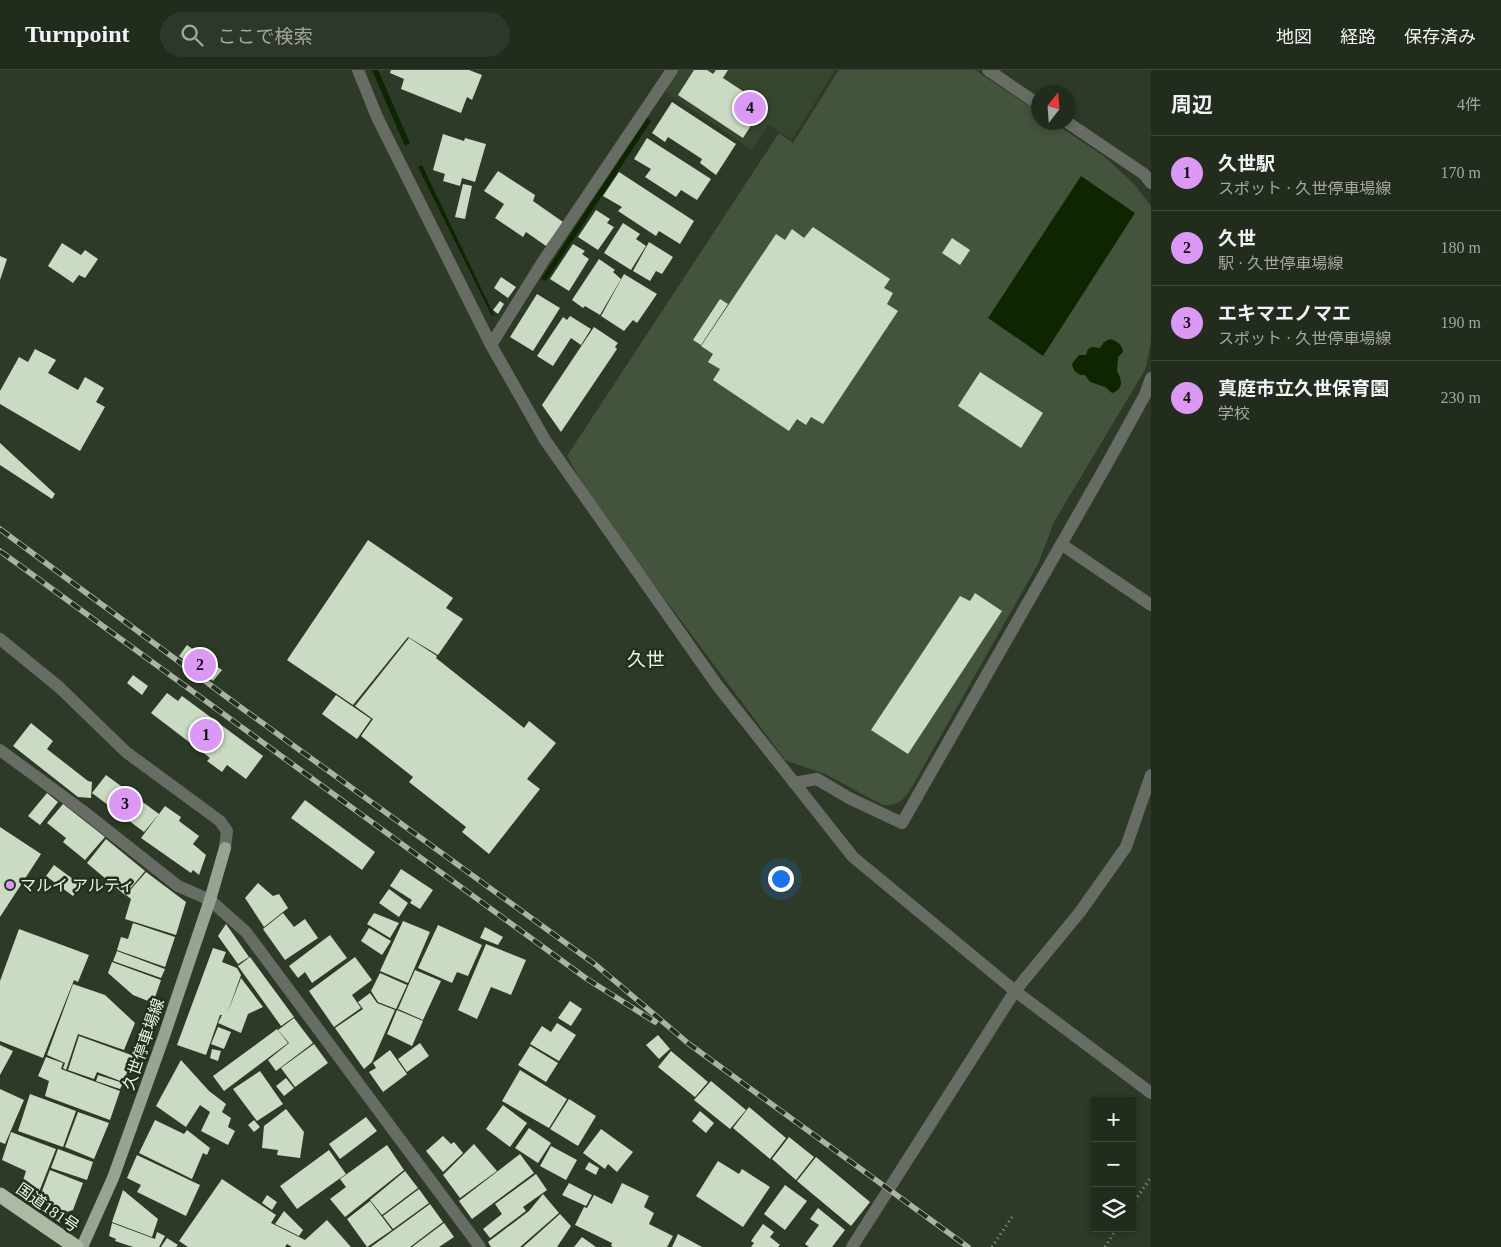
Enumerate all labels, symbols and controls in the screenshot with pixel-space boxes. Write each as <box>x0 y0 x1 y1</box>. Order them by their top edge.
search box <box>160 12 510 57</box>
text: Turnpoint <box>25 21 130 47</box>
icon: search <box>178 21 206 49</box>
text: ここで検索 <box>218 26 313 47</box>
text: 地図 <box>1276 27 1312 47</box>
text: 経路 <box>1340 27 1376 47</box>
text: 保存済み <box>1404 27 1476 47</box>
north arrow <box>1031 85 1076 130</box>
pin: 4 <box>734 89 766 127</box>
text: 周辺 <box>1171 93 1213 117</box>
text: 4件 <box>1457 96 1481 113</box>
text: 久世駅 <box>1218 153 1275 174</box>
text: 1 <box>1183 164 1191 181</box>
text: 170 m <box>1441 164 1481 181</box>
text: スポット · 久世停車場線 <box>1218 180 1391 197</box>
text: 久世 <box>1218 228 1256 249</box>
text: 2 <box>1183 239 1191 256</box>
text: 180 m <box>1441 239 1481 256</box>
text: 駅 · 久世停車場線 <box>1218 255 1343 272</box>
text: エキマエノマエ <box>1218 303 1351 324</box>
text: 3 <box>1183 314 1191 331</box>
text: 190 m <box>1441 314 1481 331</box>
text: スポット · 久世停車場線 <box>1218 330 1391 347</box>
text: 真庭市立久世保育園 <box>1218 378 1389 399</box>
text: 4 <box>1183 389 1191 406</box>
text: 230 m <box>1441 389 1481 406</box>
text: 学校 <box>1218 405 1250 422</box>
pin: 2 <box>184 646 216 684</box>
district label: 久世 <box>627 649 665 670</box>
pin: 1 <box>190 716 222 754</box>
pin: 3 <box>109 785 141 823</box>
your location <box>768 866 794 892</box>
place label: マルイ アルティ <box>20 877 135 894</box>
marker: マルイ アルティ <box>4 879 16 891</box>
street label: 久世停車場線 <box>120 996 167 1092</box>
map controls <box>1091 1097 1136 1232</box>
button: + <box>1091 1097 1136 1142</box>
button: − <box>1091 1142 1136 1187</box>
street label: 国道181号 <box>13 1180 82 1235</box>
button: layers <box>1091 1187 1136 1232</box>

